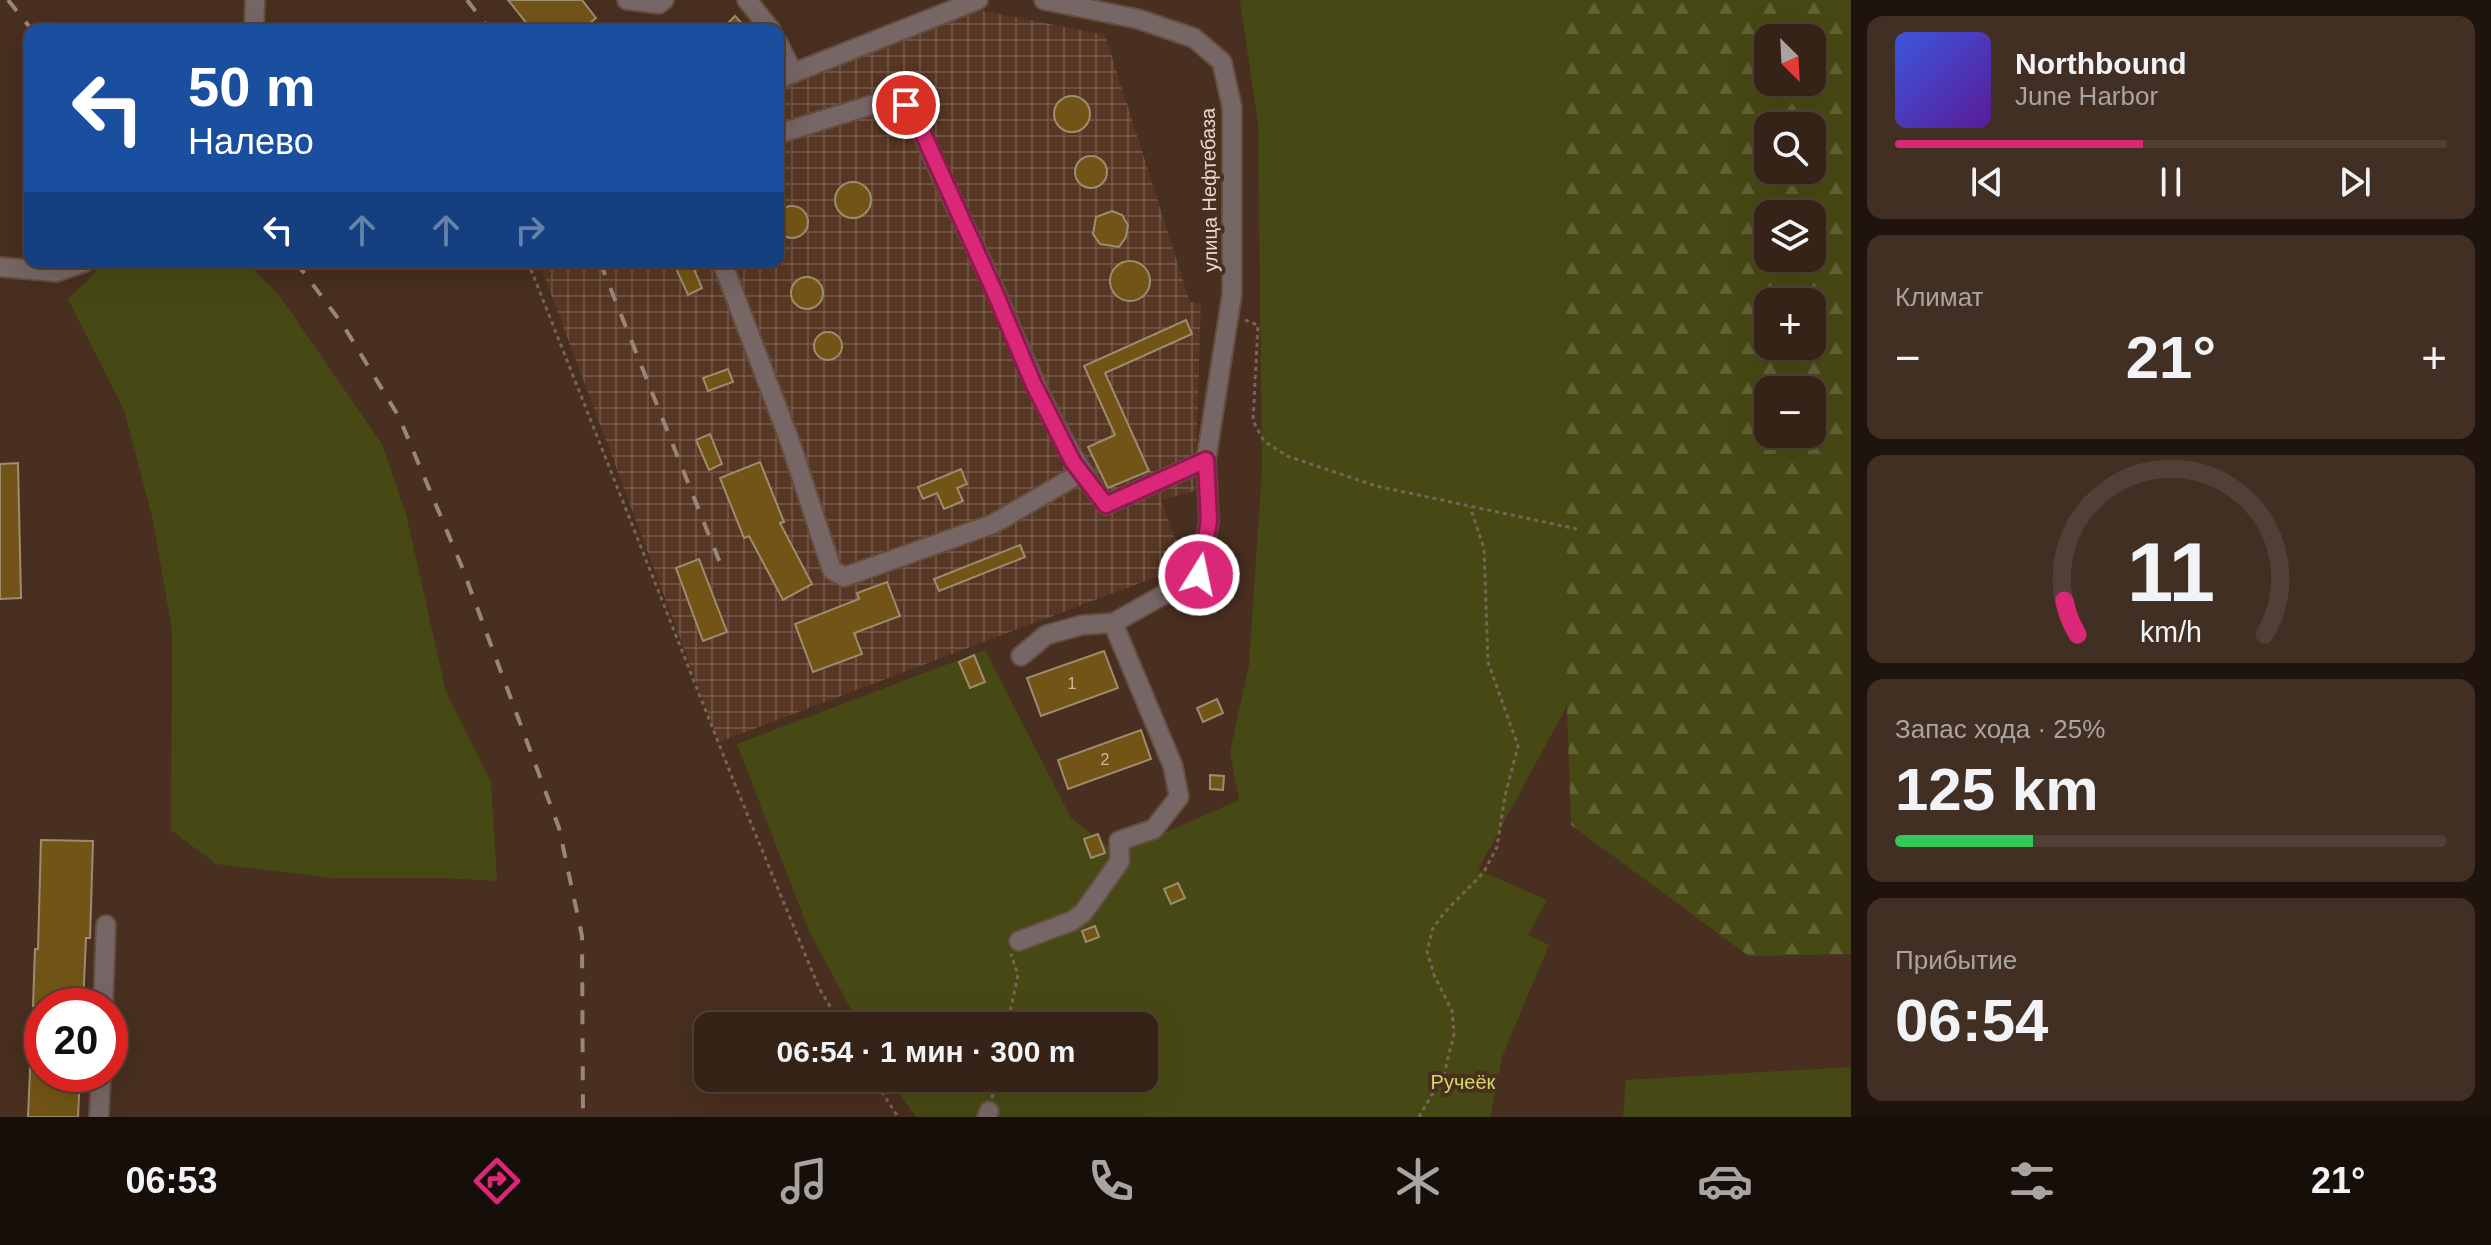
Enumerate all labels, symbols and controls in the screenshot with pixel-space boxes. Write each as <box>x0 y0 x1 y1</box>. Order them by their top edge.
north arrow <box>1754 24 1826 96</box>
map controls <box>1754 24 1826 448</box>
text: Northbound <box>2015 47 2187 80</box>
text: 50 m <box>188 55 316 118</box>
icon: left <box>56 56 160 160</box>
pin <box>872 71 940 139</box>
text: June Harbor <box>2015 81 2158 111</box>
icon: arrive <box>884 83 928 127</box>
street label: улица Нефтебаза <box>1197 107 1221 272</box>
button: search <box>1754 112 1826 184</box>
text: Налево <box>188 121 314 162</box>
icon: previous <box>1965 160 2009 204</box>
icon: pause <box>2149 160 2193 204</box>
icon: next <box>2333 160 2377 204</box>
button: layers <box>1754 200 1826 272</box>
icon: left <box>256 208 300 252</box>
icon: ahead <box>340 208 384 252</box>
icon: ahead <box>424 208 468 252</box>
icon: right <box>508 208 552 252</box>
text: Климат <box>1895 282 1984 312</box>
button: + <box>1754 288 1826 360</box>
text: 21° <box>2126 324 2216 391</box>
text: − <box>1895 333 1921 382</box>
text: + <box>2421 333 2447 382</box>
button: − <box>1754 376 1826 448</box>
text: 11 <box>2127 525 2215 618</box>
position arrow <box>1157 533 1241 617</box>
text: km/h <box>2140 616 2202 648</box>
house number: 1 <box>1068 675 1077 692</box>
text: Запас хода · 25% <box>1895 714 2105 744</box>
house number: 2 <box>1101 751 1110 768</box>
text: 125 km <box>1895 756 2099 823</box>
text: Прибытие <box>1895 945 2017 975</box>
text: 06:54 <box>1895 987 2048 1054</box>
speed limit sign: 20 <box>24 988 128 1092</box>
text: 06:54 · 1 мин · 300 m <box>777 1035 1075 1068</box>
park label: Ручеёк <box>1431 1071 1496 1093</box>
icon: directions <box>469 1153 525 1209</box>
icon: music <box>776 1153 832 1209</box>
icon: phone <box>1083 1153 1139 1209</box>
icon: climate <box>1390 1153 1446 1209</box>
icon: car <box>1697 1153 1753 1209</box>
icon: filters <box>2004 1153 2060 1209</box>
text: 06:53 <box>126 1160 218 1201</box>
text: 21° <box>2311 1160 2365 1201</box>

